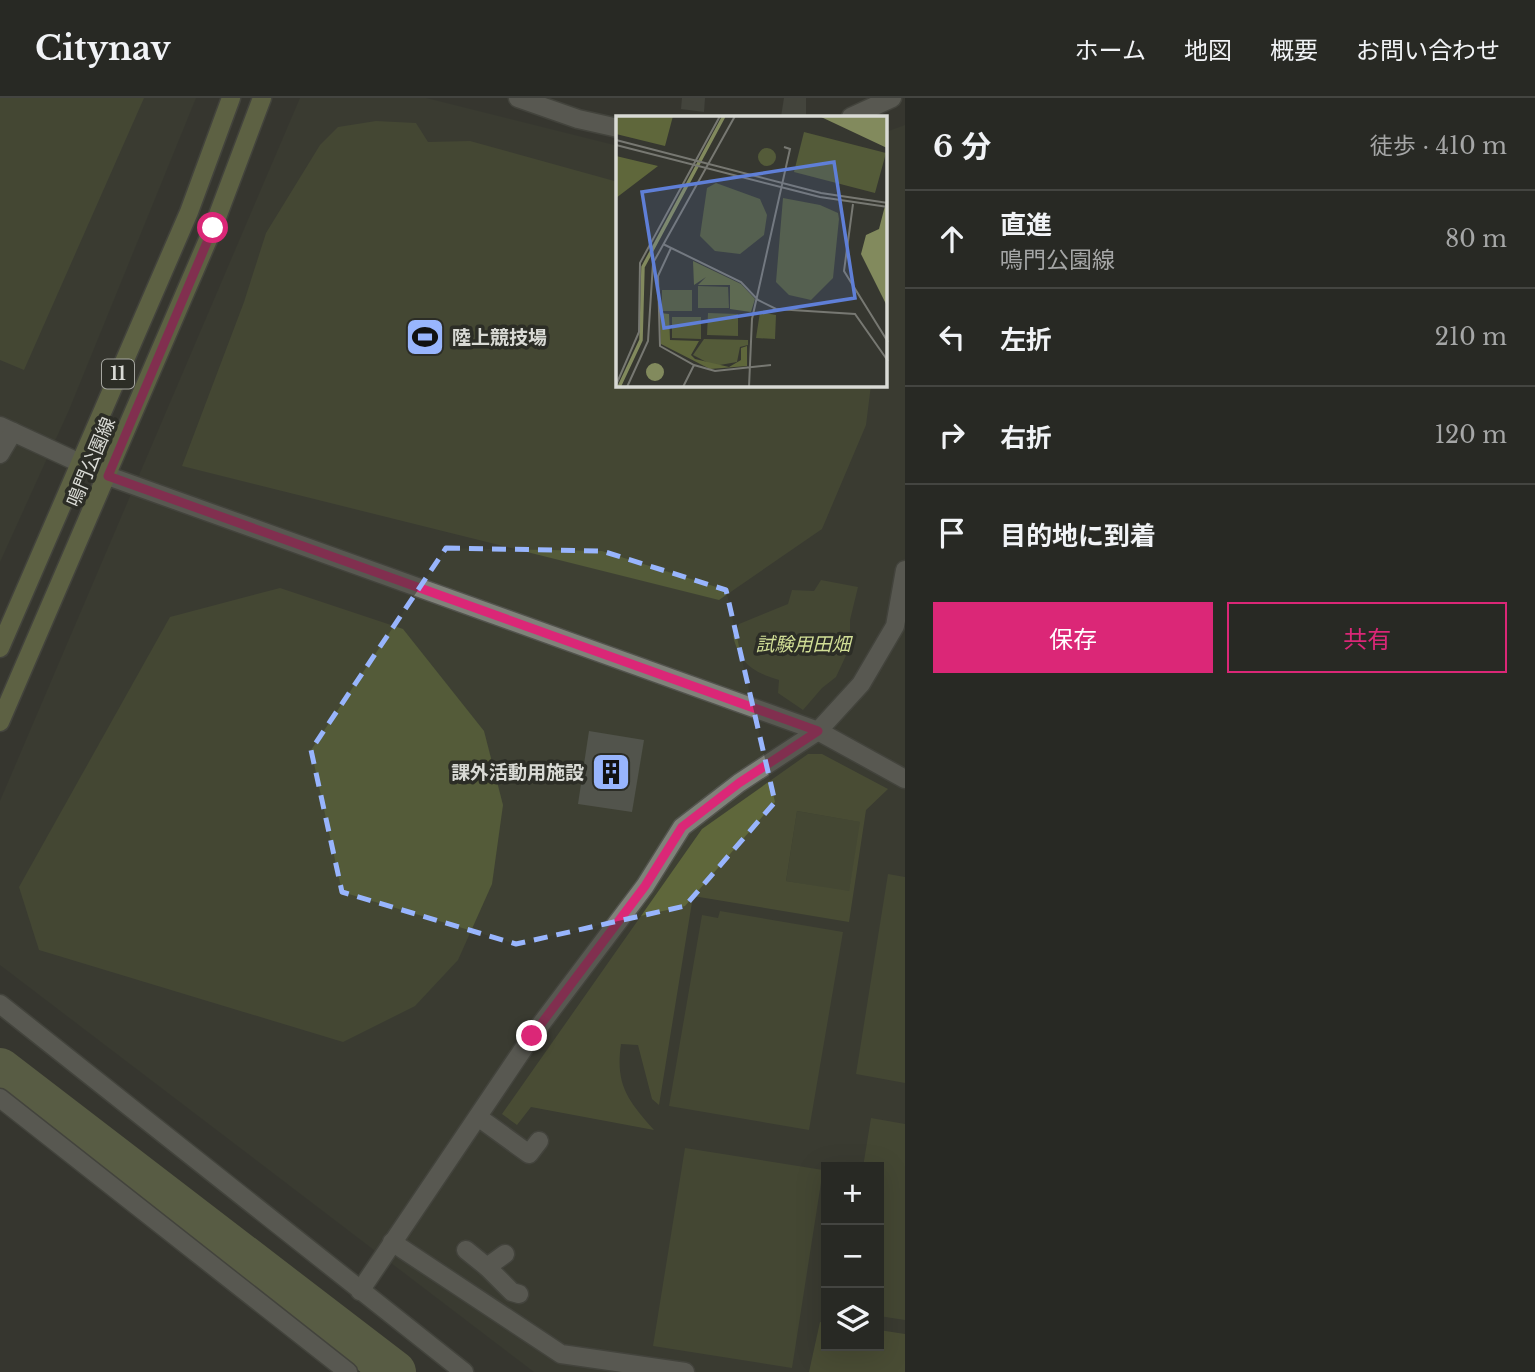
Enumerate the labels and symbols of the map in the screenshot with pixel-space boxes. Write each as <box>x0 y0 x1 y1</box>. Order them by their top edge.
inset map <box>616 116 888 387</box>
route start <box>197 212 228 243</box>
sports icon: 陸上競技場 <box>404 316 446 358</box>
place label: 陸上競技場 <box>452 326 547 349</box>
road number: 11 <box>102 360 134 388</box>
street label: 鳴門公園線 <box>62 414 120 510</box>
park label: 試験用田畑 <box>755 633 853 656</box>
building icon: 課外活動用施設 <box>590 751 632 793</box>
place label: 課外活動用施設 <box>451 761 584 784</box>
route end <box>516 1020 547 1051</box>

